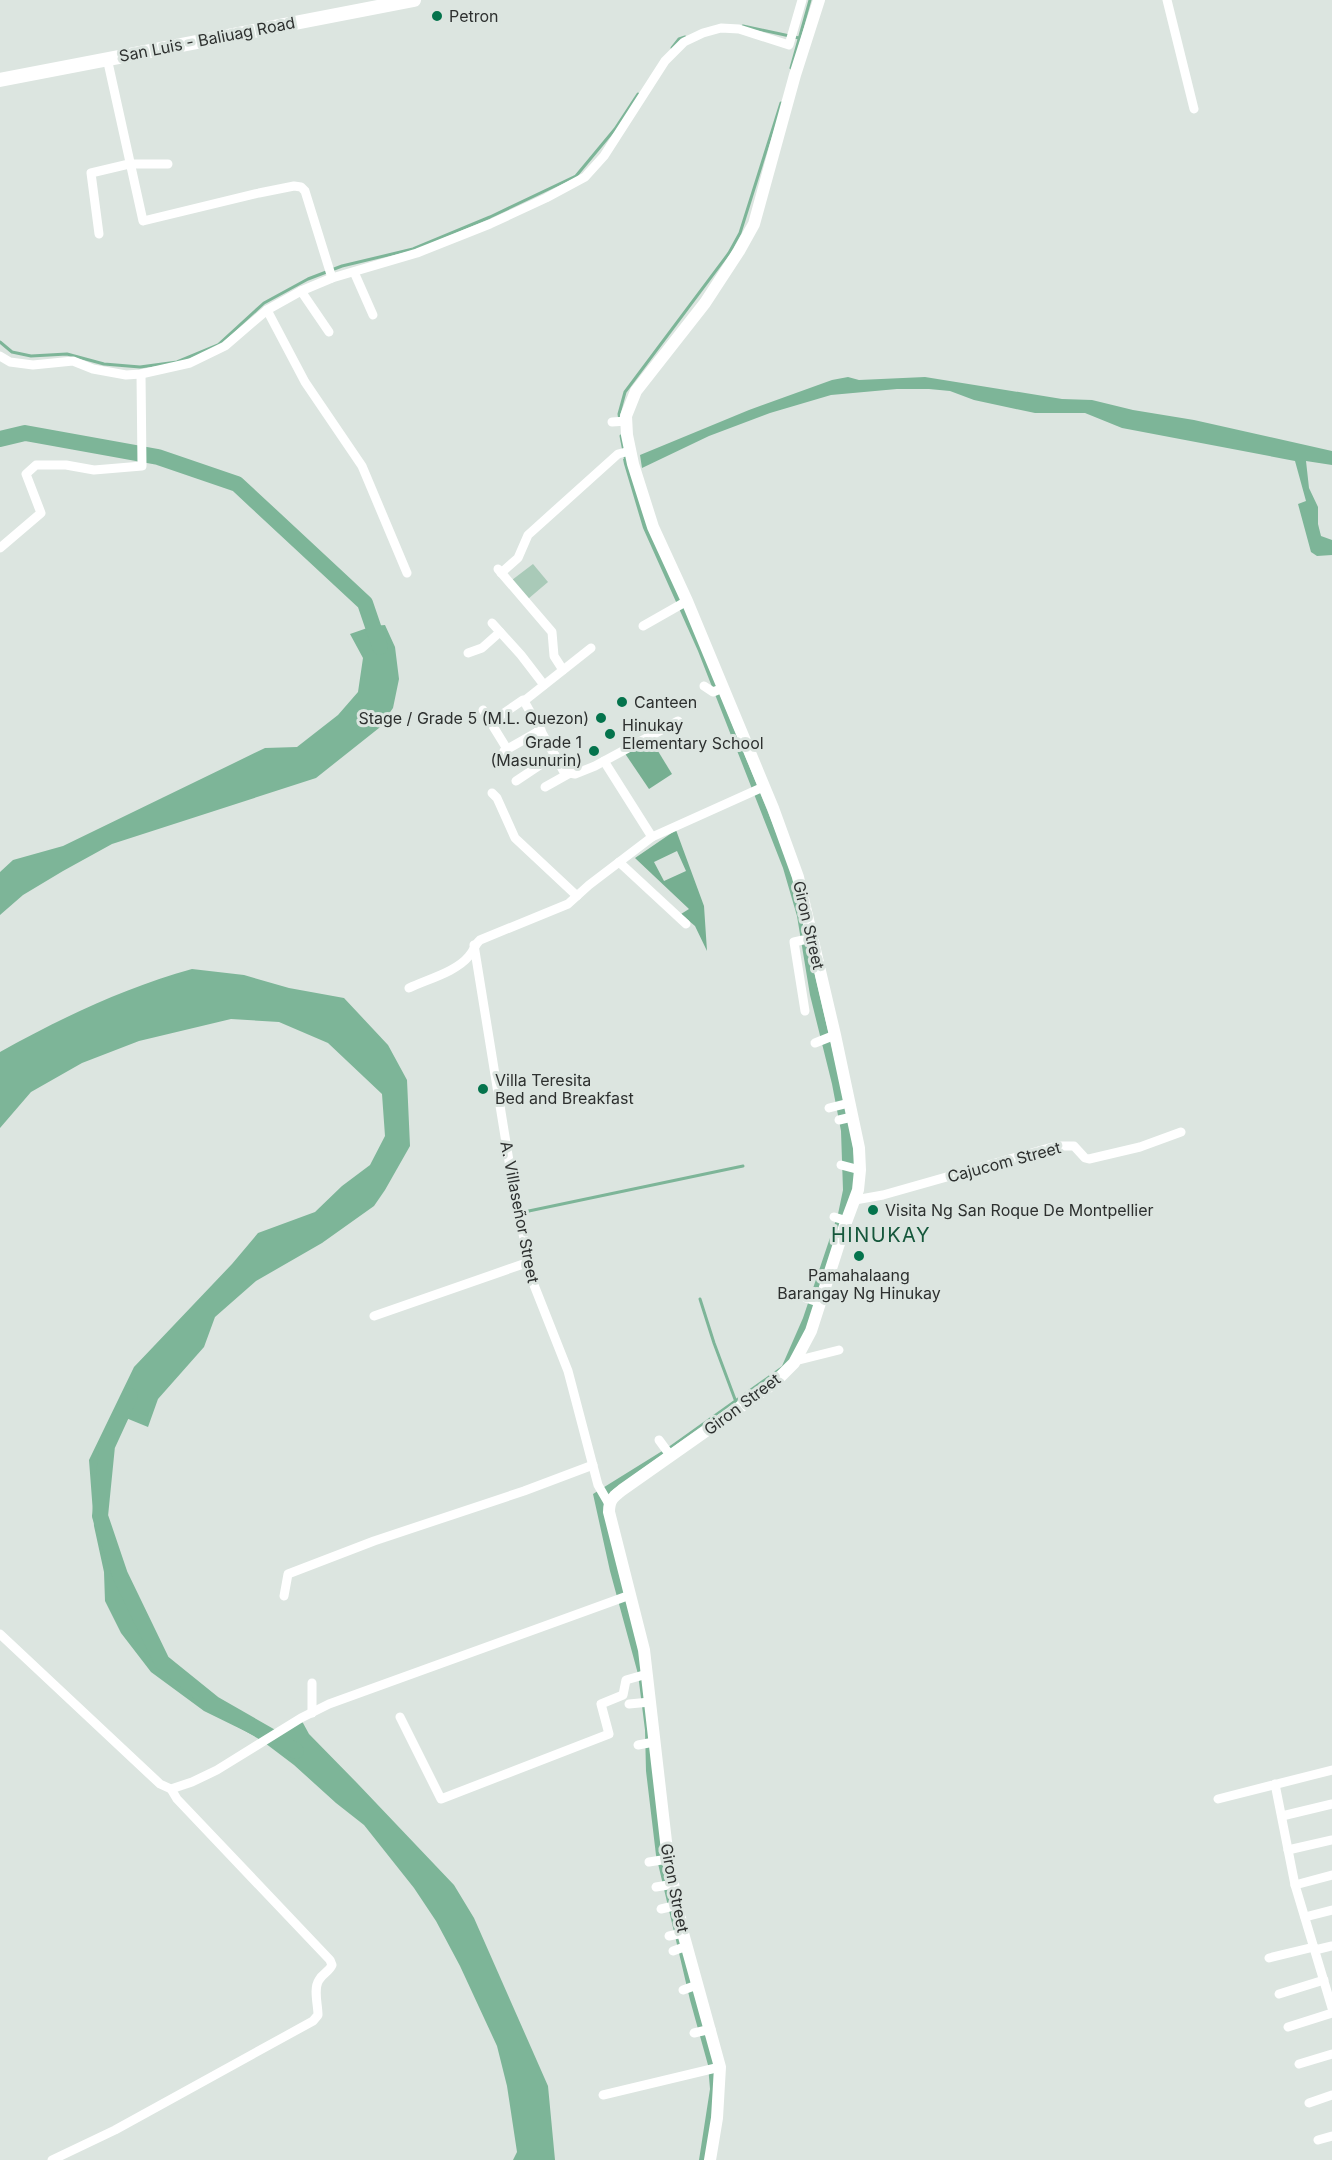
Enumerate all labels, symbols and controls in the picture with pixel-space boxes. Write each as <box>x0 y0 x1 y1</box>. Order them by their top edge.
place label: Petron <box>449 6 499 26</box>
marker: Petron <box>430 9 444 23</box>
street label: San Luis - Baliuag Road <box>117 12 297 66</box>
place label: Canteen <box>634 692 697 712</box>
marker: Canteen <box>615 695 629 709</box>
place label: Stage / Grade 5 (M.L. Quezon) <box>358 708 589 728</box>
marker: Stage / Grade 5 (M.L. Quezon) <box>594 711 608 725</box>
place label: Hinukay Elementary School <box>622 715 764 753</box>
marker: Hinukay Elementary School <box>603 727 617 741</box>
place label: Grade 1 (Masunurin) <box>490 732 582 770</box>
marker: Grade 1 (Masunurin) <box>587 744 601 758</box>
street label: Giron Street <box>789 879 829 971</box>
place label: Villa Teresita Bed and Breakfast <box>495 1070 634 1108</box>
marker: Villa Teresita Bed and Breakfast <box>476 1082 490 1096</box>
street label: Cajucom Street <box>945 1137 1063 1187</box>
street label: A. Villaseñor Street <box>496 1139 544 1285</box>
place label: Visita Ng San Roque De Montpellier <box>885 1200 1154 1220</box>
marker: Visita Ng San Roque De Montpellier <box>866 1203 880 1217</box>
district label: HINUKAY <box>831 1223 931 1247</box>
marker: Pamahalaang Barangay Ng Hinukay <box>852 1249 866 1263</box>
place label: Pamahalaang Barangay Ng Hinukay <box>777 1265 941 1303</box>
street label: Giron Street <box>700 1369 784 1439</box>
street label: Giron Street <box>657 1842 693 1934</box>

